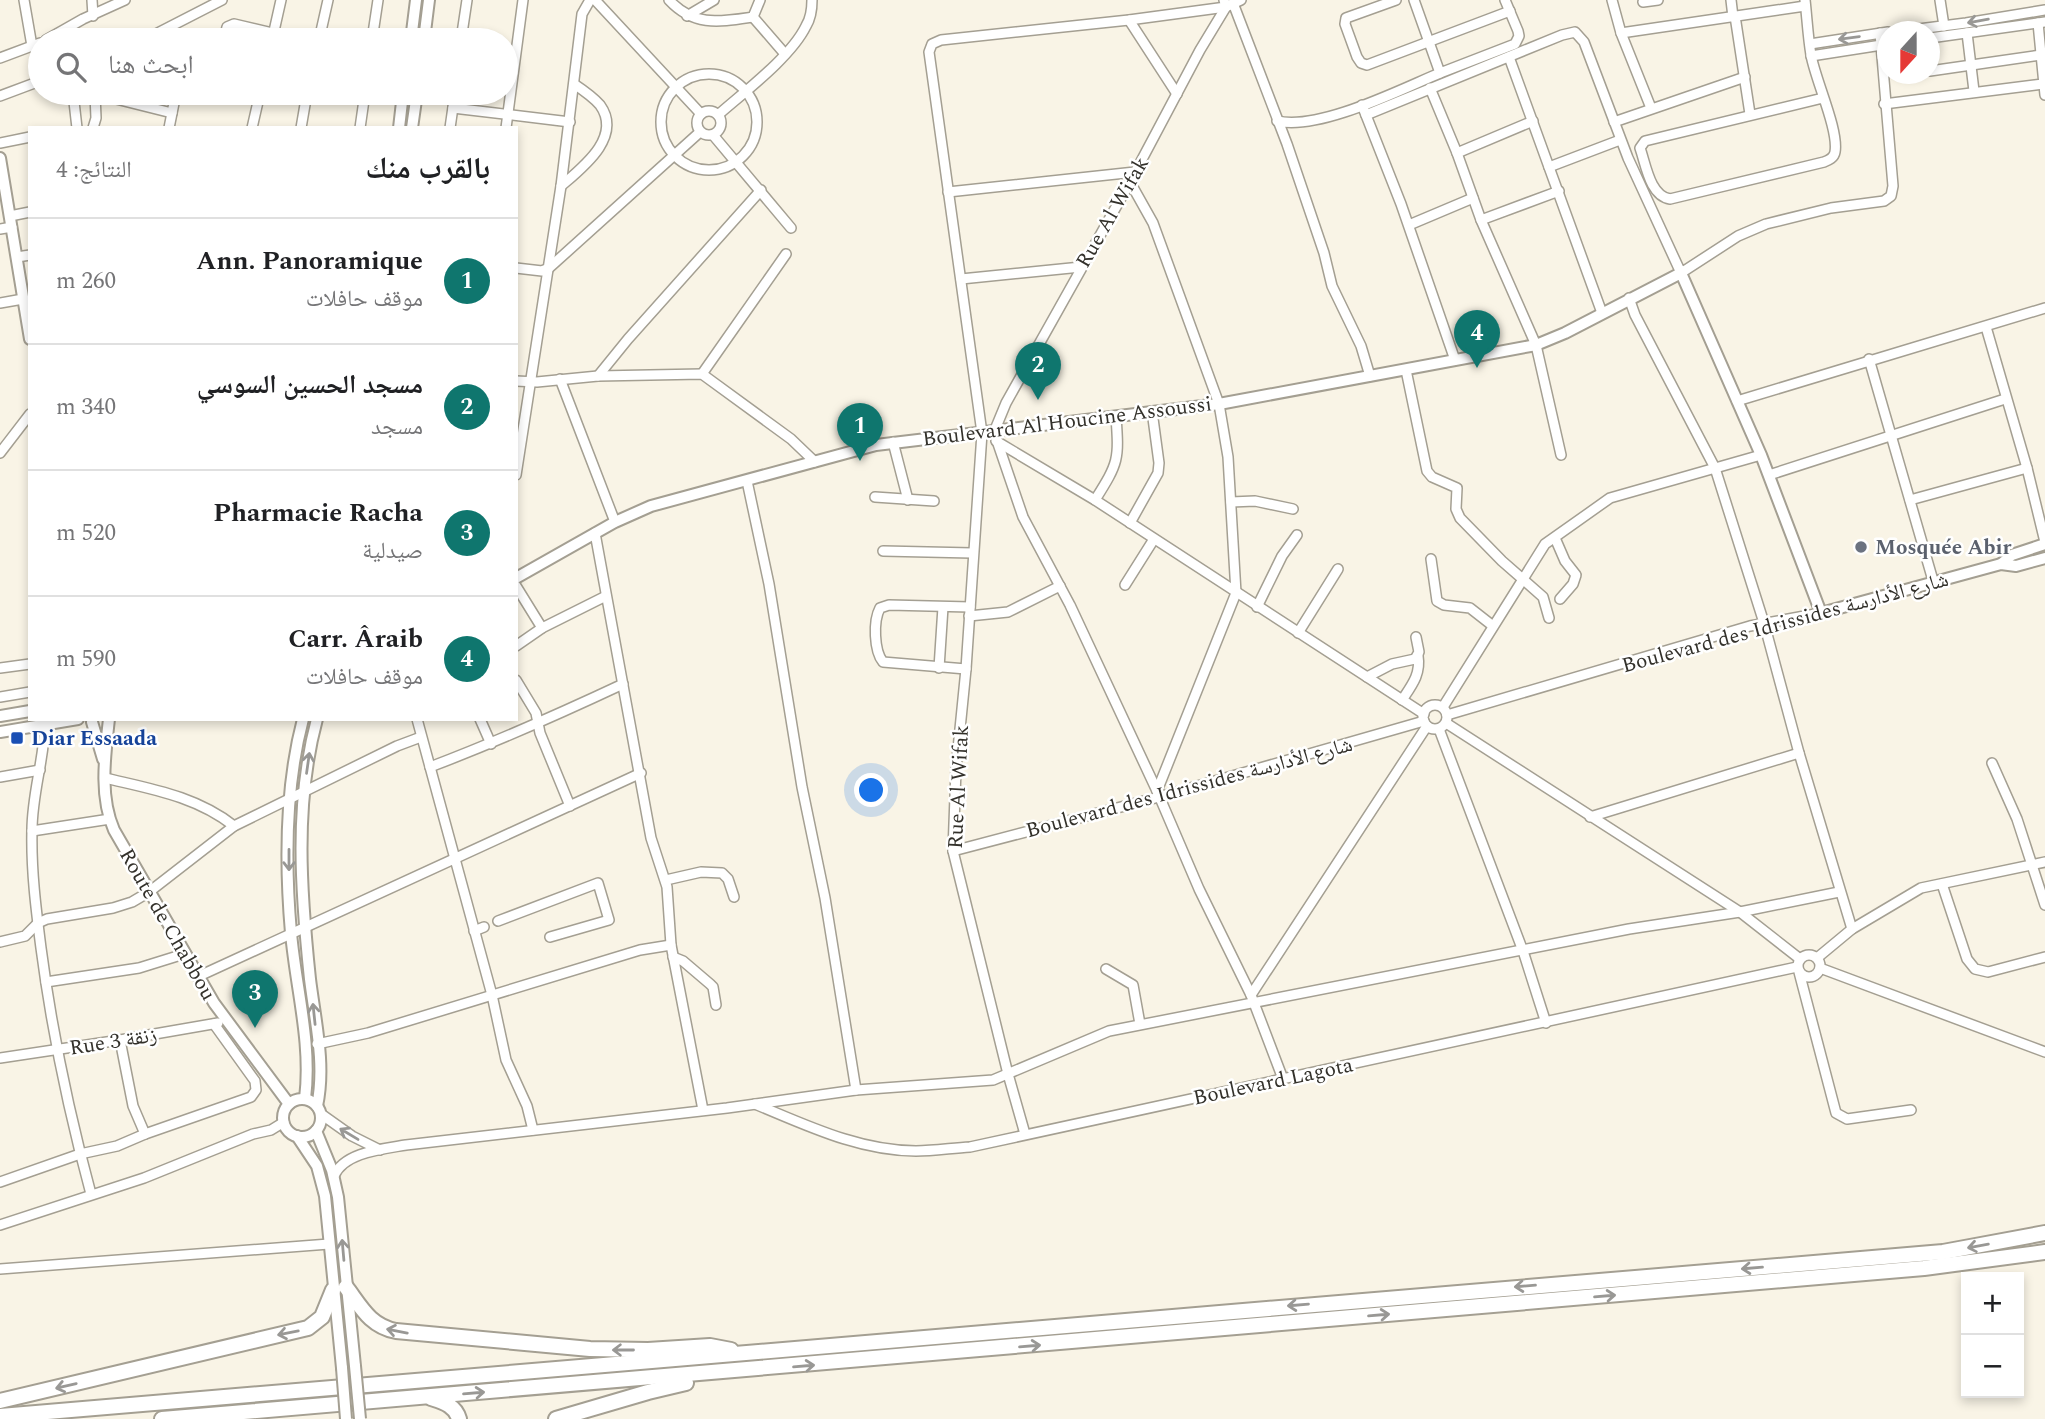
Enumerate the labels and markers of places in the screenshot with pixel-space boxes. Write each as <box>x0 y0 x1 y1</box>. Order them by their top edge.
pin: 4 <box>1454 310 1500 368</box>
pin: 2 <box>1015 342 1061 400</box>
pin: 1 <box>837 403 883 461</box>
place label: Mosquée Abir <box>1875 532 2012 564</box>
marker: Mosquée Abir <box>1853 539 1869 555</box>
place label: Diar Essaada <box>31 723 157 755</box>
marker: Diar Essaada <box>9 730 25 746</box>
pin: 3 <box>232 970 278 1028</box>

